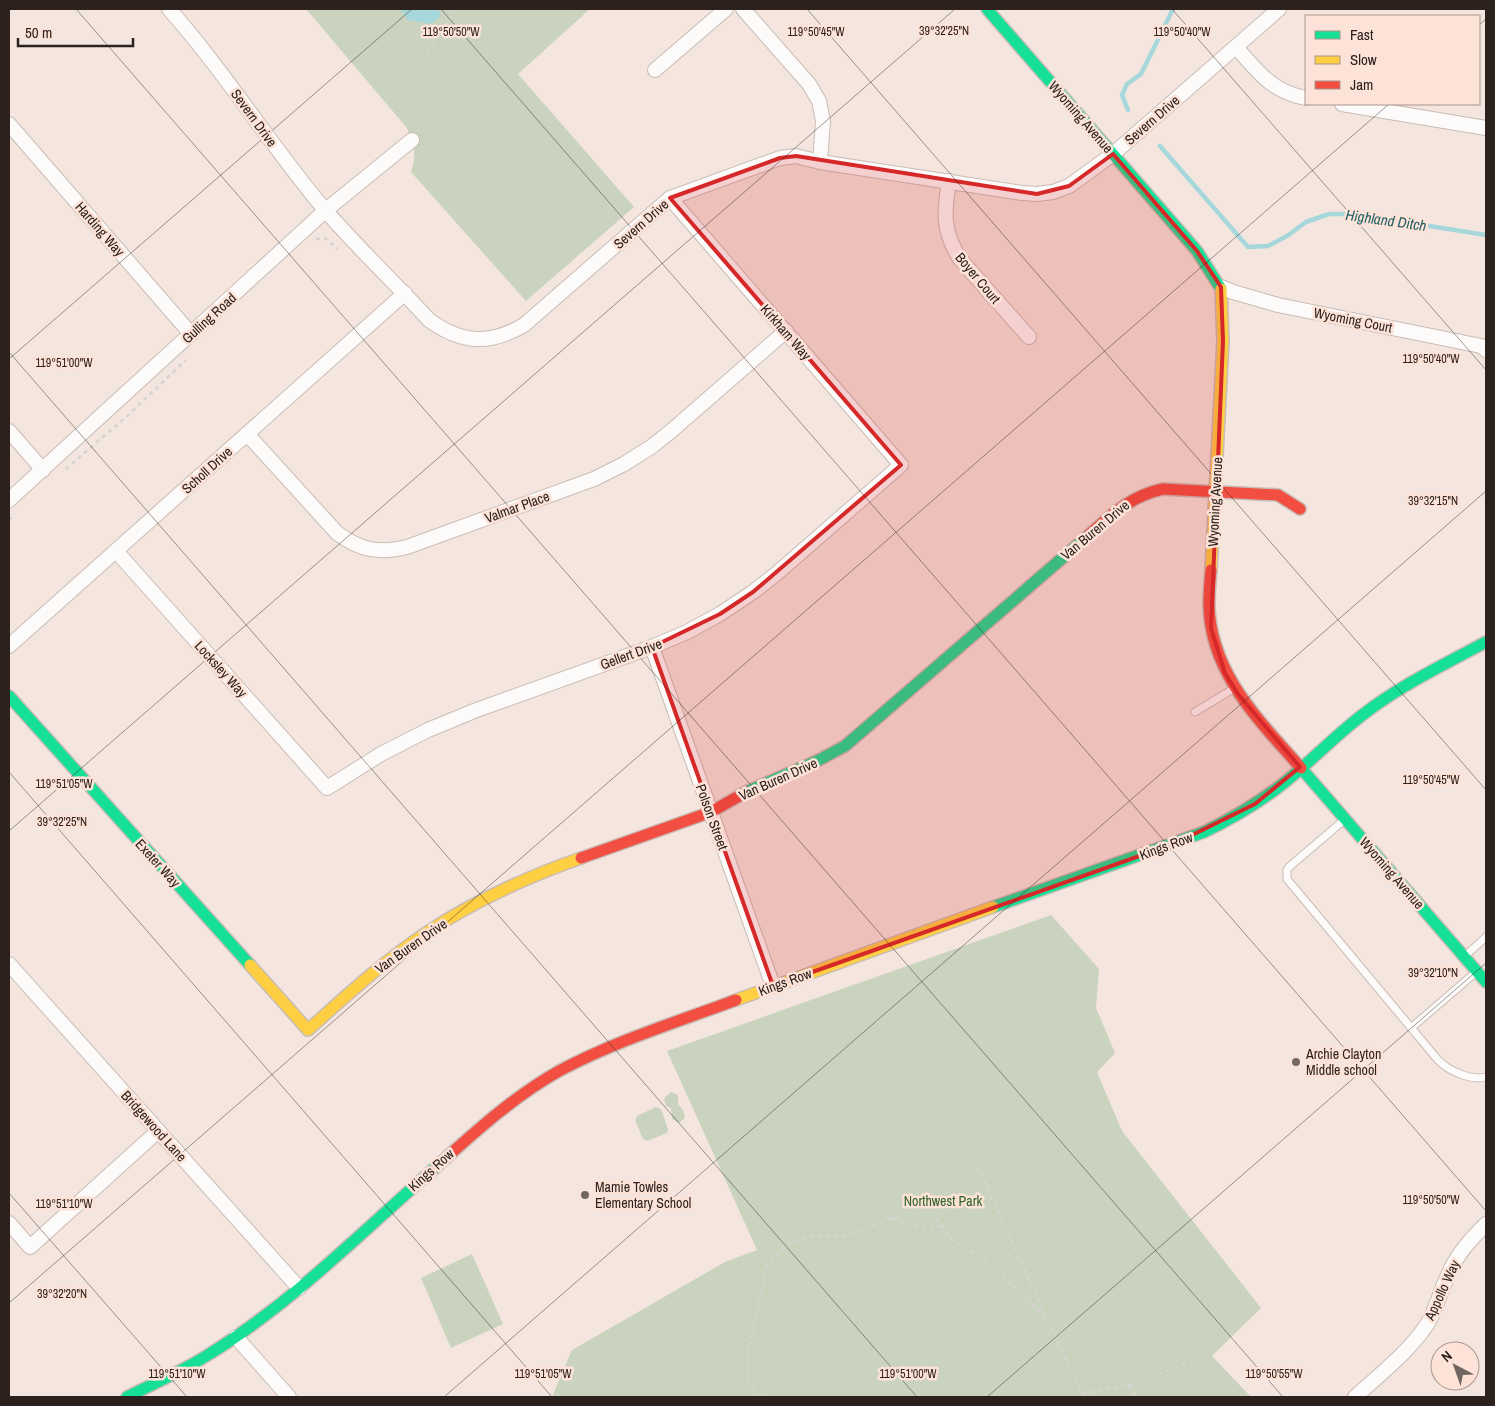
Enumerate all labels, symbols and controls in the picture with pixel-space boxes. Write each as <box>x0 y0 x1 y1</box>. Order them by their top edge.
scale bar <box>18 15 132 47</box>
legend <box>1305 15 1480 105</box>
text: 50 m <box>25 22 52 43</box>
text: 39°32'25"N <box>919 23 969 39</box>
text: 119°50'50"W <box>422 24 480 40</box>
text: 119°50'45"W <box>787 24 845 40</box>
text: 119°50'40"W <box>1153 24 1211 40</box>
text: Fast <box>1350 24 1374 45</box>
text: Slow <box>1350 49 1377 70</box>
text: Jam <box>1350 74 1373 95</box>
street label: Wyoming Avenue <box>1045 77 1117 157</box>
street label: Severn Drive <box>227 86 281 150</box>
street label: Severn Drive <box>1121 91 1183 149</box>
street label: Severn Drive <box>610 195 672 253</box>
street label: Harding Way <box>71 198 129 260</box>
water label: Highland Ditch <box>1344 204 1428 236</box>
street label: Boyer Court <box>951 249 1005 307</box>
street label: Gulling Road <box>178 289 240 347</box>
street label: Kirkham Way <box>757 300 815 364</box>
street label: Wyoming Court <box>1312 304 1394 336</box>
text: 119°50'40"W <box>1402 351 1460 367</box>
text: 119°51'00"W <box>35 355 93 371</box>
street label: Scholl Drive <box>178 443 236 497</box>
street label: Wyoming Avenue <box>1204 457 1226 547</box>
street label: Valmar Place <box>482 487 552 527</box>
text: 39°32'15"N <box>1408 493 1458 509</box>
street label: Van Buren Drive <box>1057 496 1133 564</box>
street label: Gellert Drive <box>598 635 664 673</box>
street label: Locksley Way <box>191 637 251 701</box>
street label: Van Buren Drive <box>736 754 820 804</box>
text: 119°50'45"W <box>1402 772 1460 788</box>
text: 119°51'05"W <box>35 776 93 792</box>
street label: Polson Street <box>692 782 732 852</box>
text: 39°32'25"N <box>37 814 87 830</box>
street label: Kings Row <box>1137 828 1196 864</box>
street label: Wyoming Avenue <box>1356 833 1428 913</box>
street label: Exeter Way <box>132 835 185 891</box>
street label: Van Buren Drive <box>371 915 451 977</box>
street label: Kings Row <box>756 964 815 1000</box>
text: 39°32'10"N <box>1408 965 1458 981</box>
place label: Archie Clayton Middle school <box>1305 1045 1381 1079</box>
marker: Archie Clayton Middle school <box>1290 1056 1302 1068</box>
street label: Bridgewood Lane <box>117 1087 191 1165</box>
street label: Kings Row <box>404 1144 458 1195</box>
place label: Mamie Towles Elementary School <box>595 1178 691 1212</box>
marker: Mamie Towles Elementary School <box>579 1189 591 1201</box>
park label: Northwest Park <box>904 1192 982 1210</box>
text: 119°50'50"W <box>1402 1192 1460 1208</box>
text: 119°51'10"W <box>35 1196 93 1212</box>
street label: Appollo Way <box>1420 1257 1464 1324</box>
text: 39°32'20"N <box>37 1286 87 1302</box>
north arrow <box>1430 1341 1480 1391</box>
text: N <box>1437 1347 1456 1366</box>
text: 119°51'10"W <box>148 1366 206 1382</box>
text: 119°51'05"W <box>514 1366 572 1382</box>
text: 119°51'00"W <box>879 1366 937 1382</box>
text: 119°50'55"W <box>1245 1366 1303 1382</box>

